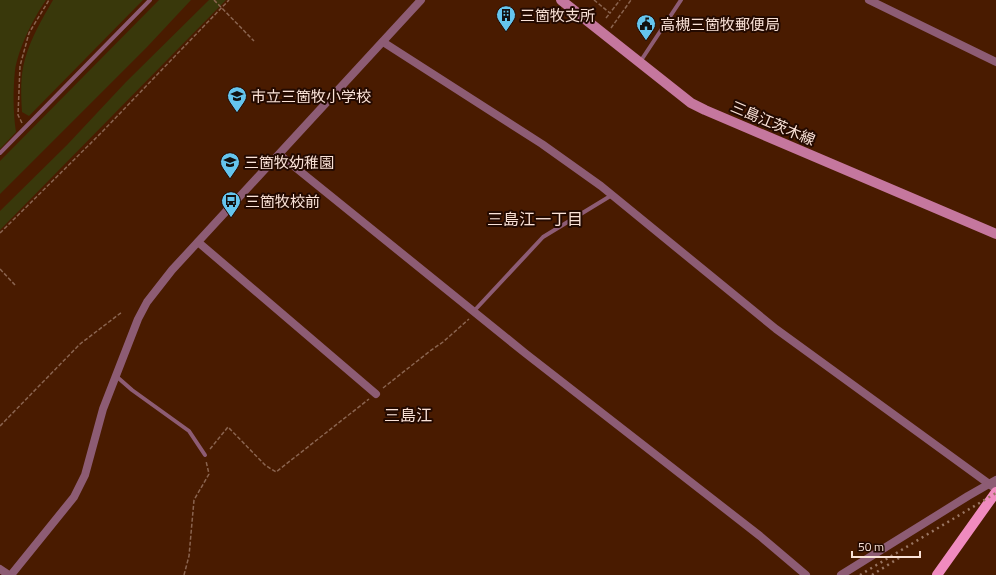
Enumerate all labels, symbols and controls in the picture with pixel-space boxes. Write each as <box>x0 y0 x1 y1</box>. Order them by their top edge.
building icon: 三箇牧支所 <box>495 4 517 32</box>
place label: 三箇牧支所 <box>520 4 595 27</box>
public building icon: 高槻三箇牧郵便局 <box>635 13 657 41</box>
place label: 高槻三箇牧郵便局 <box>660 13 780 36</box>
school or university icon: 市立三箇牧小学校 <box>226 85 248 113</box>
place label: 市立三箇牧小学校 <box>251 85 371 108</box>
street label: 三島江茨木線 <box>727 95 819 151</box>
school or university icon: 三箇牧幼稚園 <box>219 151 241 179</box>
place label: 三箇牧幼稚園 <box>244 151 334 174</box>
bus stop icon: 三箇牧校前 <box>220 190 242 218</box>
place label: 三箇牧校前 <box>245 190 320 213</box>
district label: 三島江一丁目 <box>487 207 583 231</box>
district label: 三島江 <box>384 403 432 427</box>
scale bar <box>852 533 920 559</box>
text: 50 m <box>858 537 884 556</box>

